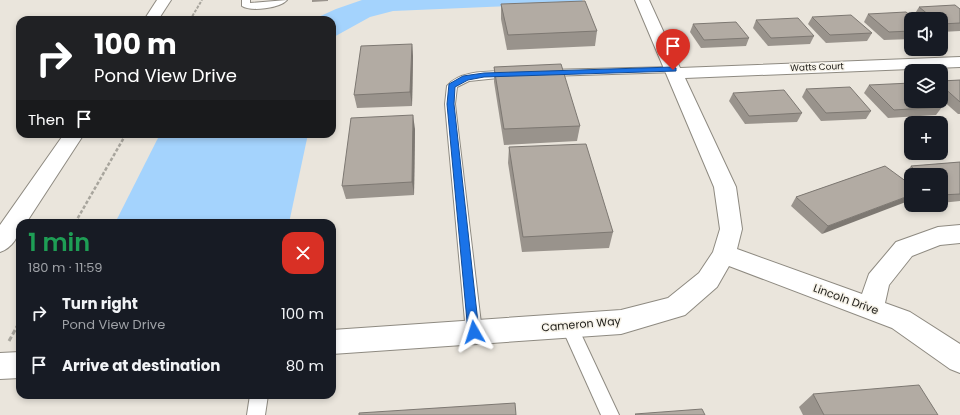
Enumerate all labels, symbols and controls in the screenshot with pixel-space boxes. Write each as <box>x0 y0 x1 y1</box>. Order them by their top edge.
map controls <box>904 12 948 212</box>
button: sound <box>904 12 948 56</box>
text: 100 m <box>94 25 177 64</box>
pin <box>656 29 690 70</box>
icon: right <box>28 32 80 84</box>
icon: arrive <box>662 35 684 57</box>
street label: Watts Court <box>790 60 844 74</box>
text: Pond View Drive <box>94 63 237 88</box>
button: layers <box>904 64 948 108</box>
icon: arrive <box>73 108 95 130</box>
text: Then <box>28 109 65 130</box>
button: + <box>904 116 948 160</box>
button: − <box>904 168 948 212</box>
text: 1 min <box>28 226 90 259</box>
button: close <box>282 232 324 274</box>
text: 180 m · 11:59 <box>28 258 103 277</box>
street label: Lincoln Drive <box>811 280 881 318</box>
text: Turn right <box>62 293 138 314</box>
icon: right <box>28 302 50 324</box>
text: 100 m <box>281 303 324 324</box>
position arrow <box>453 311 495 353</box>
street label: Cameron Way <box>541 312 622 335</box>
text: Pond View Drive <box>62 315 165 334</box>
icon: arrive <box>28 354 50 376</box>
text: Arrive at destination <box>62 355 220 376</box>
text: 80 m <box>286 355 324 376</box>

